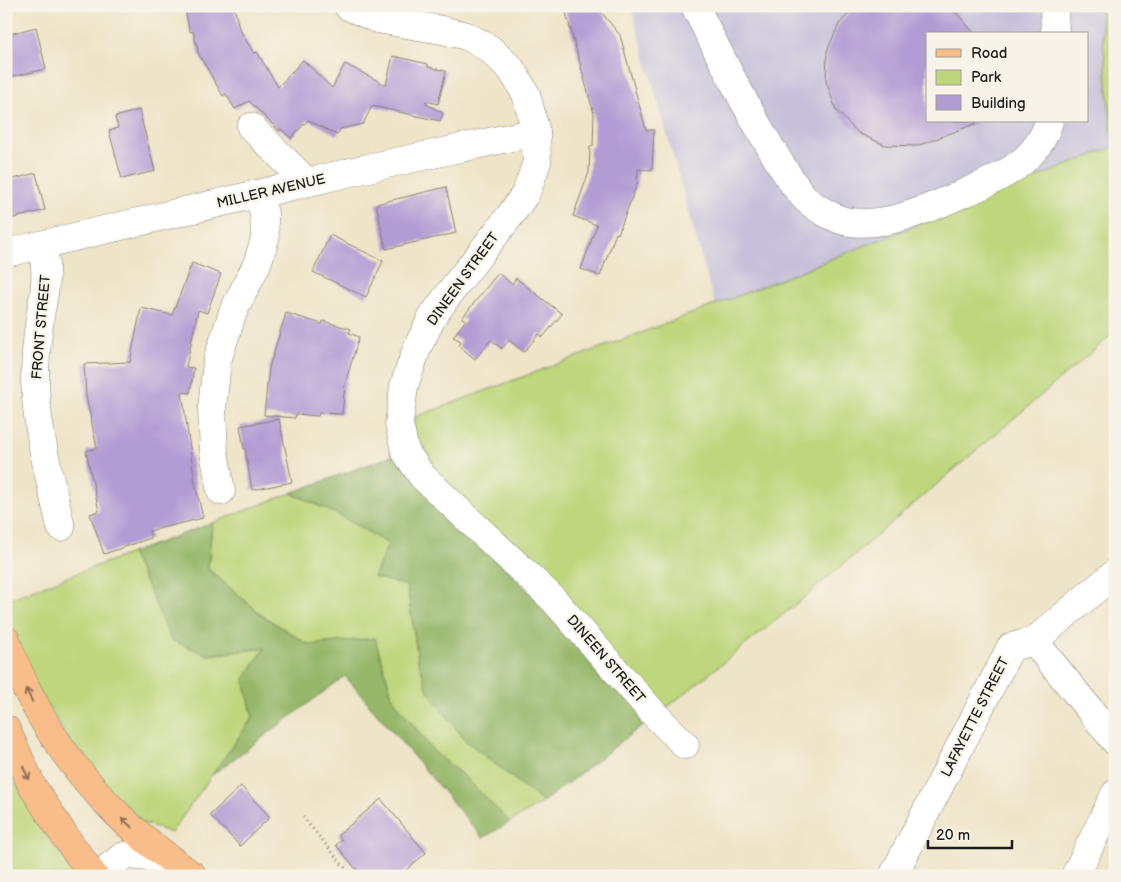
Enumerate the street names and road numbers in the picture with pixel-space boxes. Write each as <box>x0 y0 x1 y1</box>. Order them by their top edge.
street label: MILLER AVENUE <box>215 170 327 212</box>
street label: DINEEN STREET <box>423 229 503 329</box>
street label: FRONT STREET <box>28 273 54 380</box>
street label: DINEEN STREET <box>563 612 649 707</box>
street label: LAFAYETTE STREET <box>937 654 1013 780</box>

